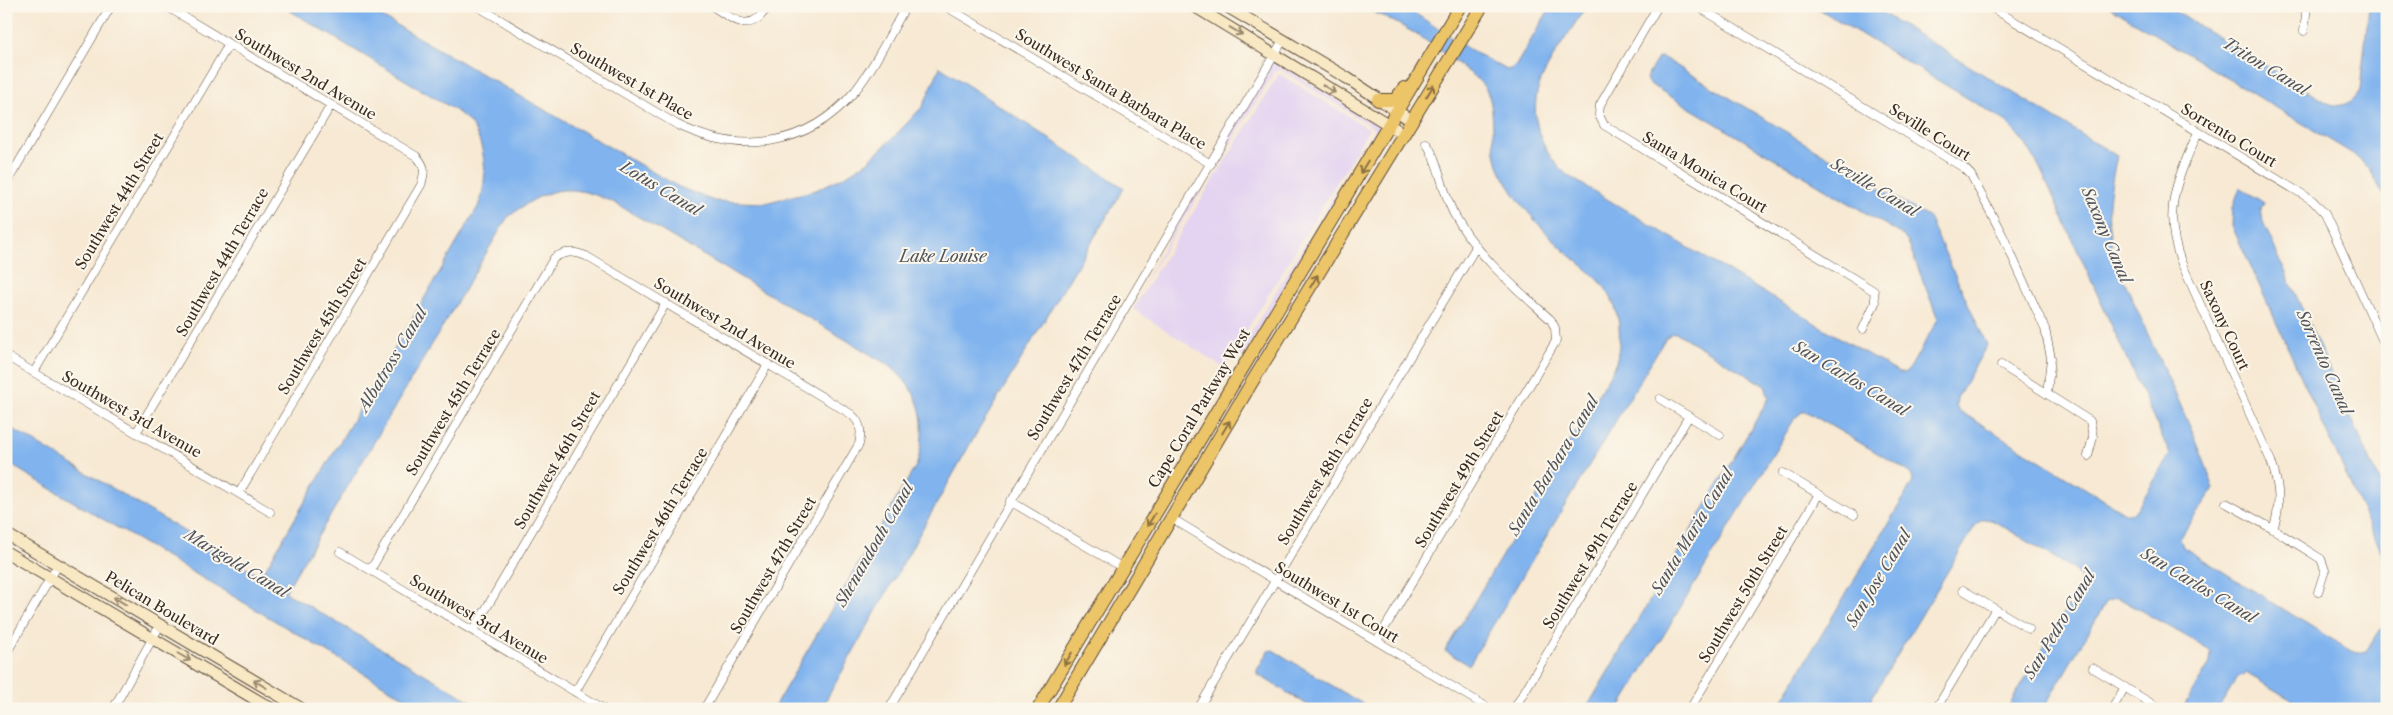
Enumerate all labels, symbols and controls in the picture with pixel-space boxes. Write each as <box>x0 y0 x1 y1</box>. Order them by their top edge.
street label: Southwest 2nd Avenue <box>232 24 380 124</box>
street label: Southwest Santa Barbara Place <box>1012 24 1210 154</box>
one-way arrow <box>1228 27 1242 37</box>
water label: Triton Canal <box>2219 32 2314 100</box>
street label: Southwest 1st Place <box>567 38 697 124</box>
one-way arrow <box>1322 84 1336 94</box>
one-way arrow <box>1426 85 1436 99</box>
street label: Seville Court <box>1886 99 1975 165</box>
street label: Sorrento Court <box>2178 99 2281 171</box>
street label: Santa Monica Court <box>1639 127 1772 217</box>
street label: Southwest 44th Street <box>71 128 168 273</box>
water label: Seville Canal <box>1827 153 1924 222</box>
water label: Lotus Canal <box>615 155 707 221</box>
one-way arrow <box>1358 159 1368 173</box>
water label: Saxony Canal <box>2077 183 2137 288</box>
street label: Southwest 44th Terrace <box>172 184 272 340</box>
water label: Lake Louise <box>897 246 988 266</box>
street label: Southwest 45th Street <box>274 254 371 398</box>
street label: Southwest 2nd Avenue <box>651 273 799 373</box>
one-way arrow <box>1310 274 1320 288</box>
street label: Saxony Court <box>2196 277 2254 374</box>
street label: Southwest 47th Terrace <box>1023 290 1125 444</box>
water label: Albatross Canal <box>351 301 432 418</box>
water label: Sorrento Canal <box>2293 306 2358 419</box>
street label: Cape Coral Parkway West <box>1144 324 1255 491</box>
street label: Southwest 45th Terrace <box>402 325 504 479</box>
water label: San Carlos Canal <box>1789 335 1914 421</box>
street label: Southwest 3rd Avenue <box>59 366 205 462</box>
street label: Southwest 46th Street <box>510 387 605 533</box>
water label: Santa Barbara Canal <box>1503 390 1604 539</box>
street label: Southwest 48th Terrace <box>1273 394 1377 548</box>
street label: Southwest 49th Street <box>1411 406 1508 551</box>
one-way arrow <box>1222 420 1232 434</box>
street label: Southwest 46th Terrace <box>608 444 712 598</box>
water label: Santa Maria Canal <box>1646 463 1739 599</box>
water label: Shenandoah Canal <box>830 477 919 611</box>
street label: Southwest 49th Terrace <box>1538 478 1642 632</box>
street label: Southwest 47th Street <box>726 492 820 637</box>
one-way arrow <box>1146 512 1156 526</box>
street label: Southwest 50th Street <box>1694 521 1792 666</box>
water label: Marigold Canal <box>180 523 294 603</box>
water label: San Jose Canal <box>1841 524 1916 631</box>
water label: San Carlos Canal <box>2137 542 2262 628</box>
street label: Southwest 1st Court <box>1271 557 1403 647</box>
water label: San Pedro Canal <box>2018 564 2100 683</box>
street label: Pelican Boulevard <box>102 567 222 649</box>
street label: Southwest 3rd Avenue <box>406 570 552 668</box>
one-way arrow <box>114 596 128 606</box>
one-way arrow <box>1062 652 1072 666</box>
one-way arrow <box>176 653 190 663</box>
one-way arrow <box>254 678 268 688</box>

